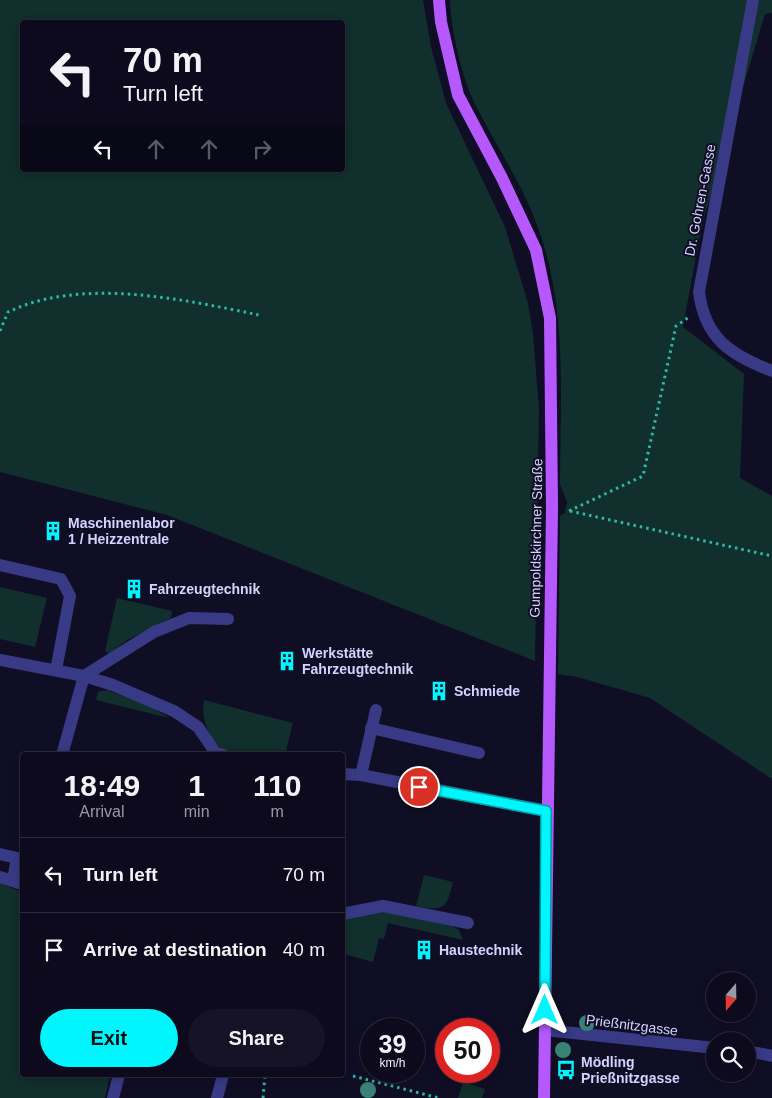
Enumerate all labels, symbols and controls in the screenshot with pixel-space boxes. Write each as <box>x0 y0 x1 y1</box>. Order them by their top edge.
icon: left <box>40 40 105 105</box>
text: 70 m <box>123 40 203 79</box>
text: Turn left <box>123 81 203 106</box>
icon: left <box>89 135 117 163</box>
icon: ahead <box>142 135 170 163</box>
icon: ahead <box>195 135 223 163</box>
icon: right <box>248 135 276 163</box>
street label: Dr. Gohren-Gasse <box>681 143 719 257</box>
street label: Gumpoldskirchner Straße <box>527 458 545 618</box>
place label: Maschinenlabor 1 / Heizzentrale <box>68 515 175 547</box>
building icon: Maschinenlabor 1 / Heizzentrale <box>42 520 64 542</box>
building icon: Fahrzeugtechnik <box>123 578 145 600</box>
place label: Fahrzeugtechnik <box>149 581 260 597</box>
place label: Werkstätte Fahrzeugtechnik <box>302 645 413 677</box>
building icon: Werkstätte Fahrzeugtechnik <box>276 650 298 672</box>
building icon: Schmiede <box>428 680 450 702</box>
place label: Schmiede <box>454 683 520 699</box>
pin <box>398 766 440 808</box>
text: 18:49 <box>64 769 140 802</box>
text: 1 <box>188 769 205 802</box>
text: 110 <box>253 769 301 802</box>
icon: arrive <box>405 773 433 801</box>
text: Arrival <box>79 803 125 820</box>
text: min <box>184 803 210 820</box>
text: m <box>271 803 284 820</box>
icon: left <box>40 861 68 889</box>
text: Turn left <box>83 864 158 885</box>
text: 70 m <box>283 864 325 885</box>
icon: arrive <box>40 936 68 964</box>
text: Arrive at destination <box>83 939 267 960</box>
text: 40 m <box>283 939 325 960</box>
building icon: Haustechnik <box>413 939 435 961</box>
place label: Haustechnik <box>439 942 522 958</box>
north arrow <box>706 972 756 1022</box>
map controls <box>706 972 756 1082</box>
position arrow <box>518 983 570 1035</box>
button: Exit <box>40 1009 178 1067</box>
button: Share <box>188 1009 325 1067</box>
street label: Prießnitzgasse <box>585 1011 679 1039</box>
speed limit sign: 50 <box>435 1018 500 1083</box>
text: 39 <box>379 1030 406 1058</box>
button: search <box>706 1032 756 1082</box>
place label: Mödling Prießnitzgasse <box>581 1054 680 1086</box>
text: km/h <box>379 1056 406 1070</box>
bus stop icon: Mödling Prießnitzgasse <box>555 1059 577 1081</box>

